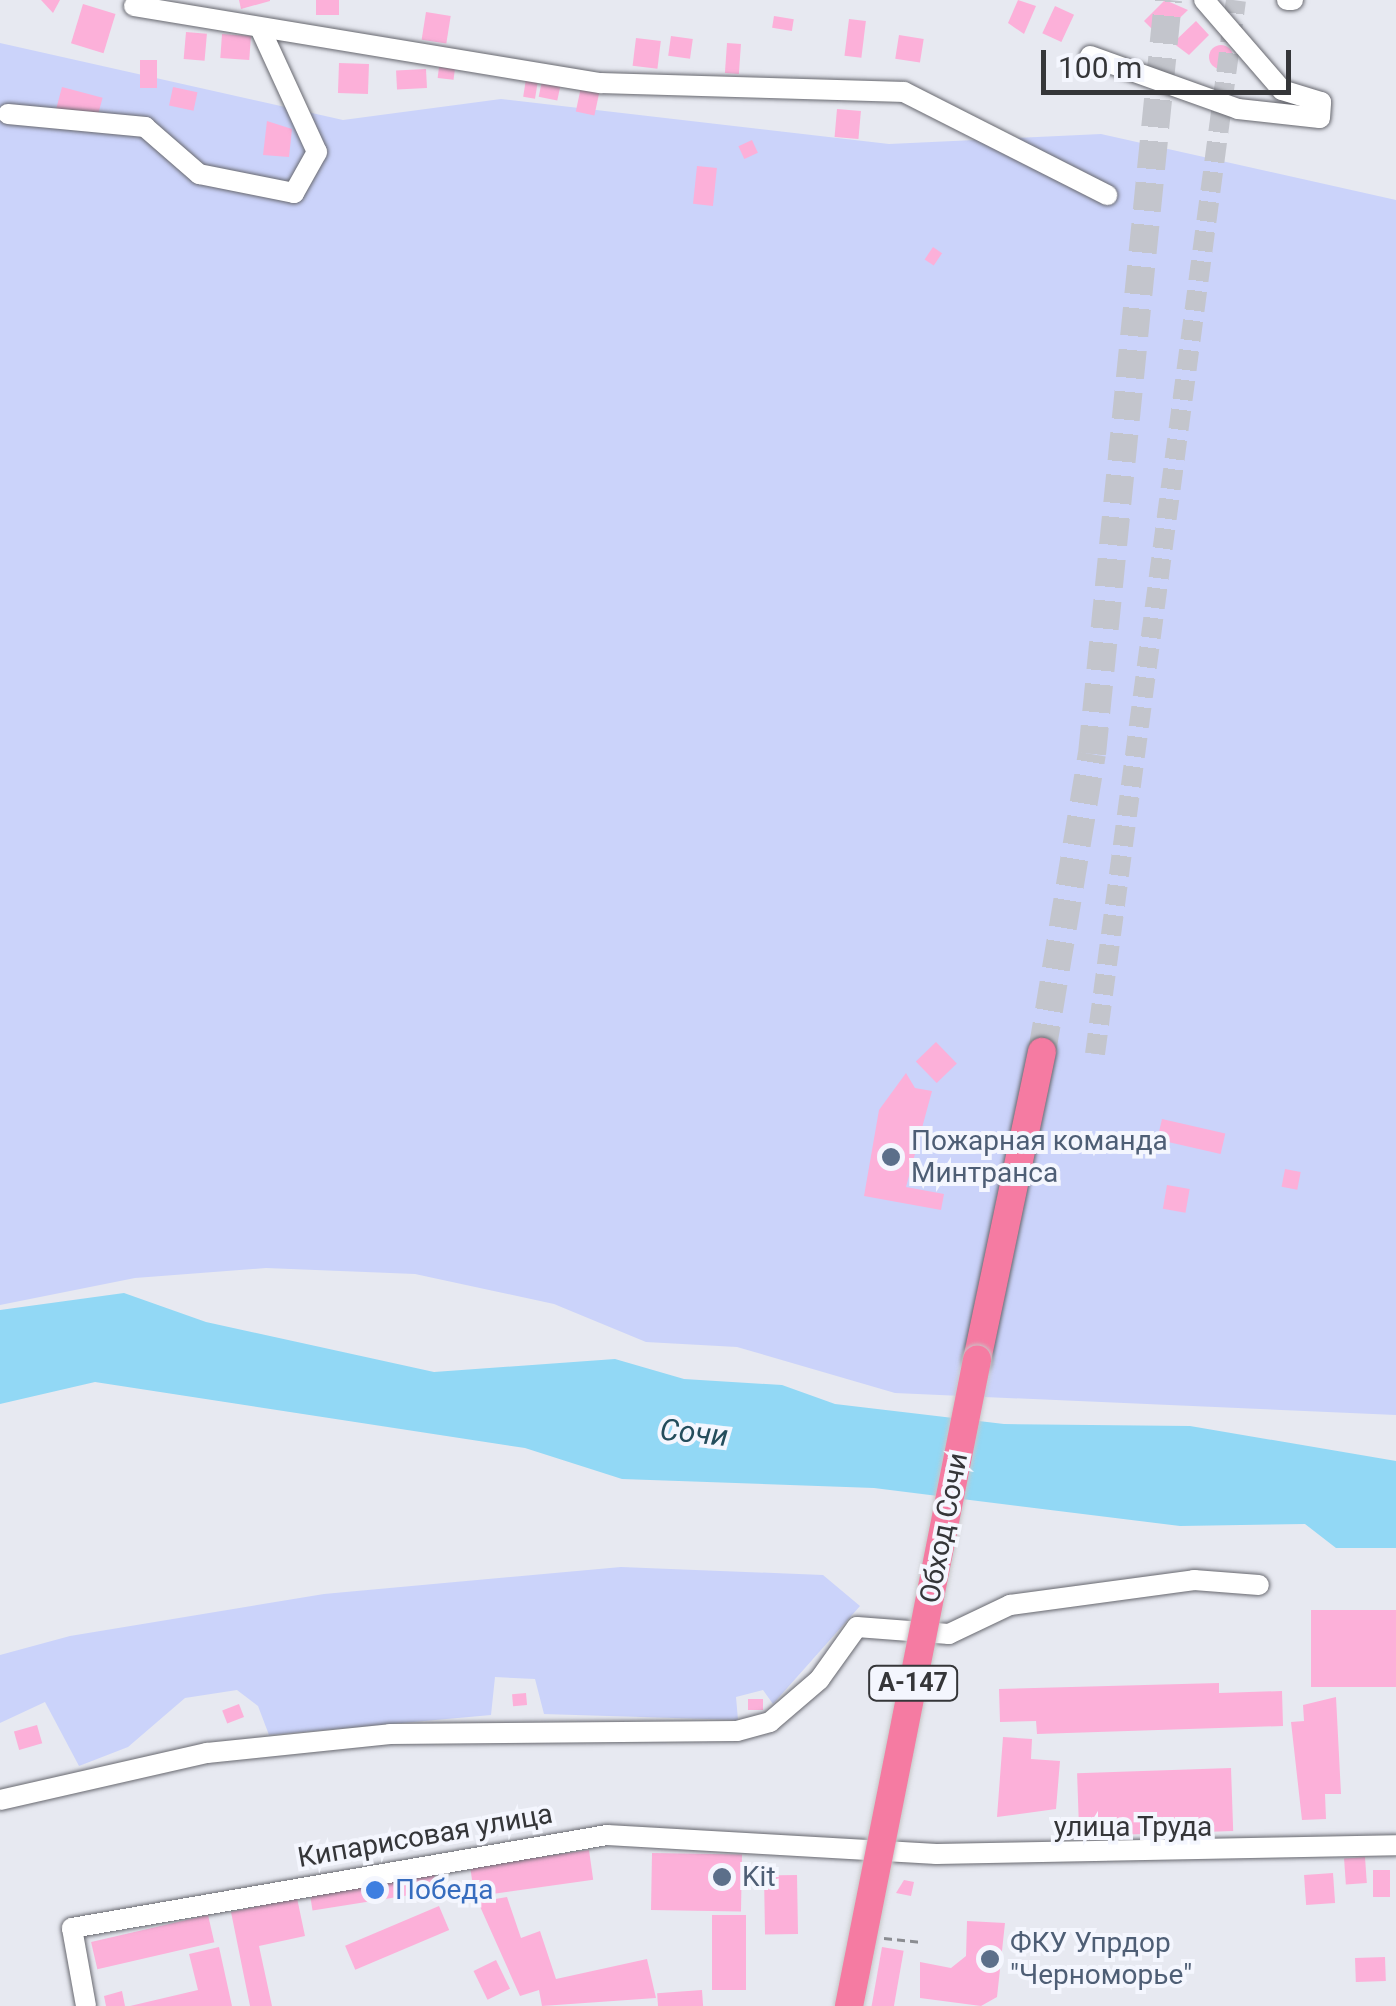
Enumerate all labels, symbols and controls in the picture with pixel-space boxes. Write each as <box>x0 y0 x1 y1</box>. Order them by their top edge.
scale bar <box>1046 30 1296 92</box>
text: 100 m <box>1058 50 1142 85</box>
place label: Пожарная команда Минтранса <box>911 1124 1168 1190</box>
marker: Пожарная команда Минтранса <box>880 1146 902 1168</box>
water label: Сочи <box>658 1412 730 1454</box>
street label: Обход Сочи <box>913 1450 975 1606</box>
road number: А-147 <box>868 1663 958 1703</box>
street label: Кипарисовая улица <box>295 1797 555 1875</box>
street label: улица Труда <box>1053 1810 1213 1844</box>
place label: Kit <box>742 1860 776 1894</box>
marker: Kit <box>711 1866 733 1888</box>
place label: Победа <box>395 1873 493 1907</box>
marker: Победа <box>364 1879 386 1901</box>
place label: ФКУ Упрдор "Черноморье" <box>1010 1926 1192 1992</box>
marker: ФКУ Упрдор "Черноморье" <box>979 1948 1001 1970</box>

